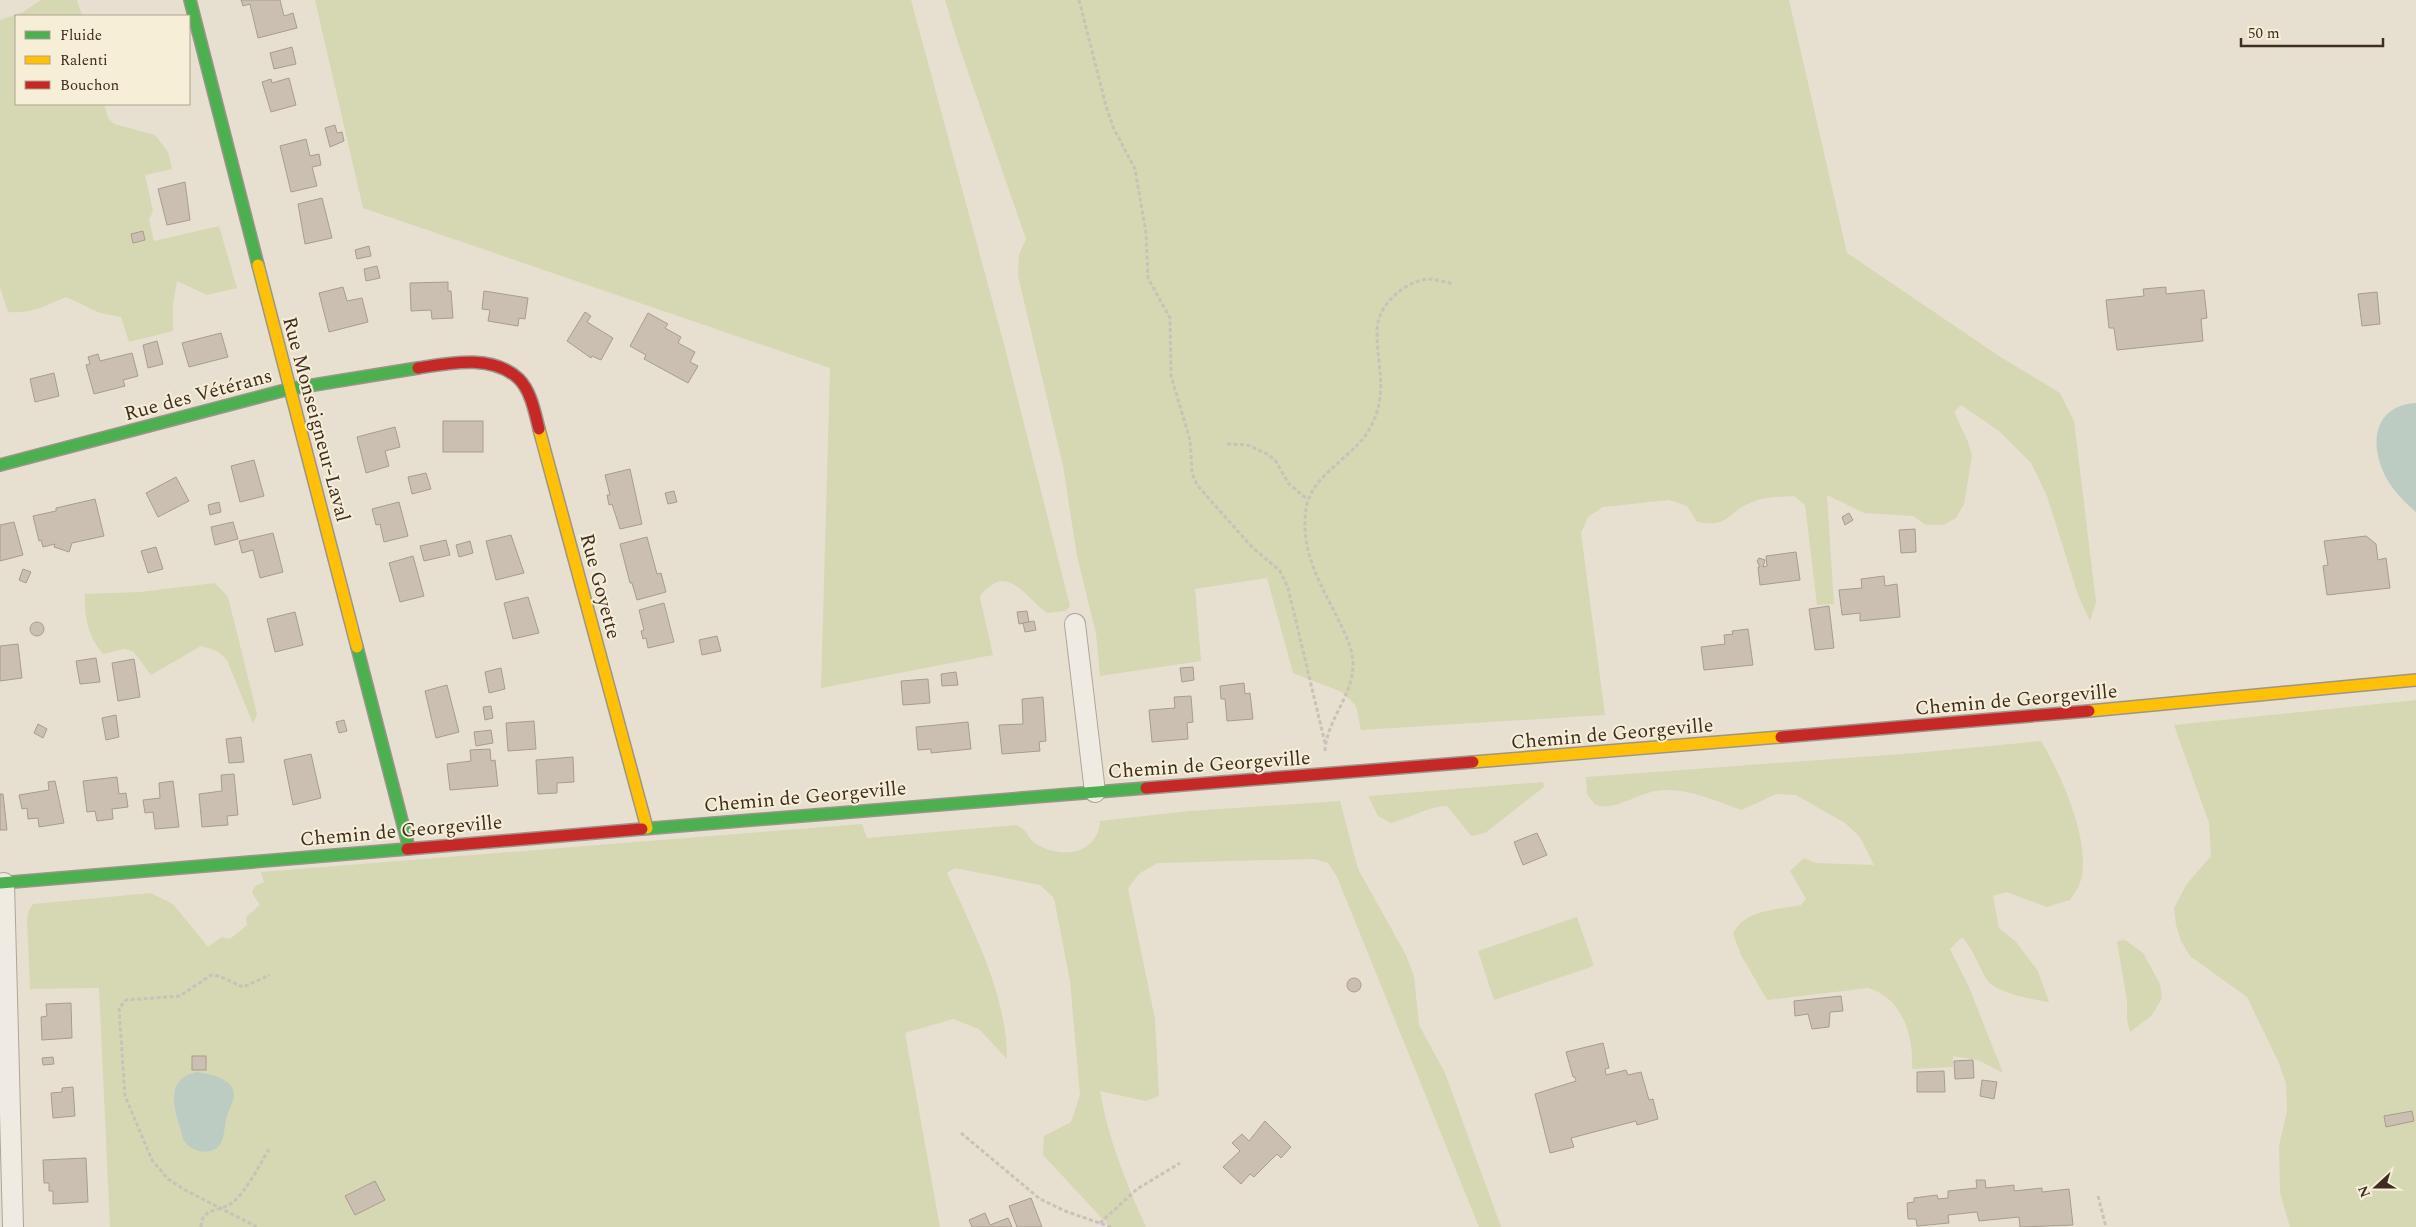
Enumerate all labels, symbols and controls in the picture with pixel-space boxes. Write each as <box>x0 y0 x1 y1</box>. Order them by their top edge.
legend <box>15 15 190 105</box>
scale bar <box>2241 15 2384 47</box>
text: 50 m <box>2248 22 2280 45</box>
text: Fluide <box>60 24 102 47</box>
text: Ralenti <box>60 49 108 72</box>
text: Bouchon <box>60 74 120 97</box>
street label: Rue Monseigneur-Laval <box>274 313 358 525</box>
street label: Rue des Vétérans <box>121 361 276 429</box>
street label: Rue Goyette <box>572 530 629 642</box>
street label: Chemin de Georgeville <box>1914 676 2119 724</box>
street label: Chemin de Georgeville <box>1510 710 1715 758</box>
street label: Chemin de Georgeville <box>1107 743 1311 787</box>
street label: Chemin de Georgeville <box>703 773 908 821</box>
street label: Chemin de Georgeville <box>299 807 504 855</box>
north arrow <box>2351 1162 2401 1212</box>
text: N <box>2352 1182 2376 1201</box>

